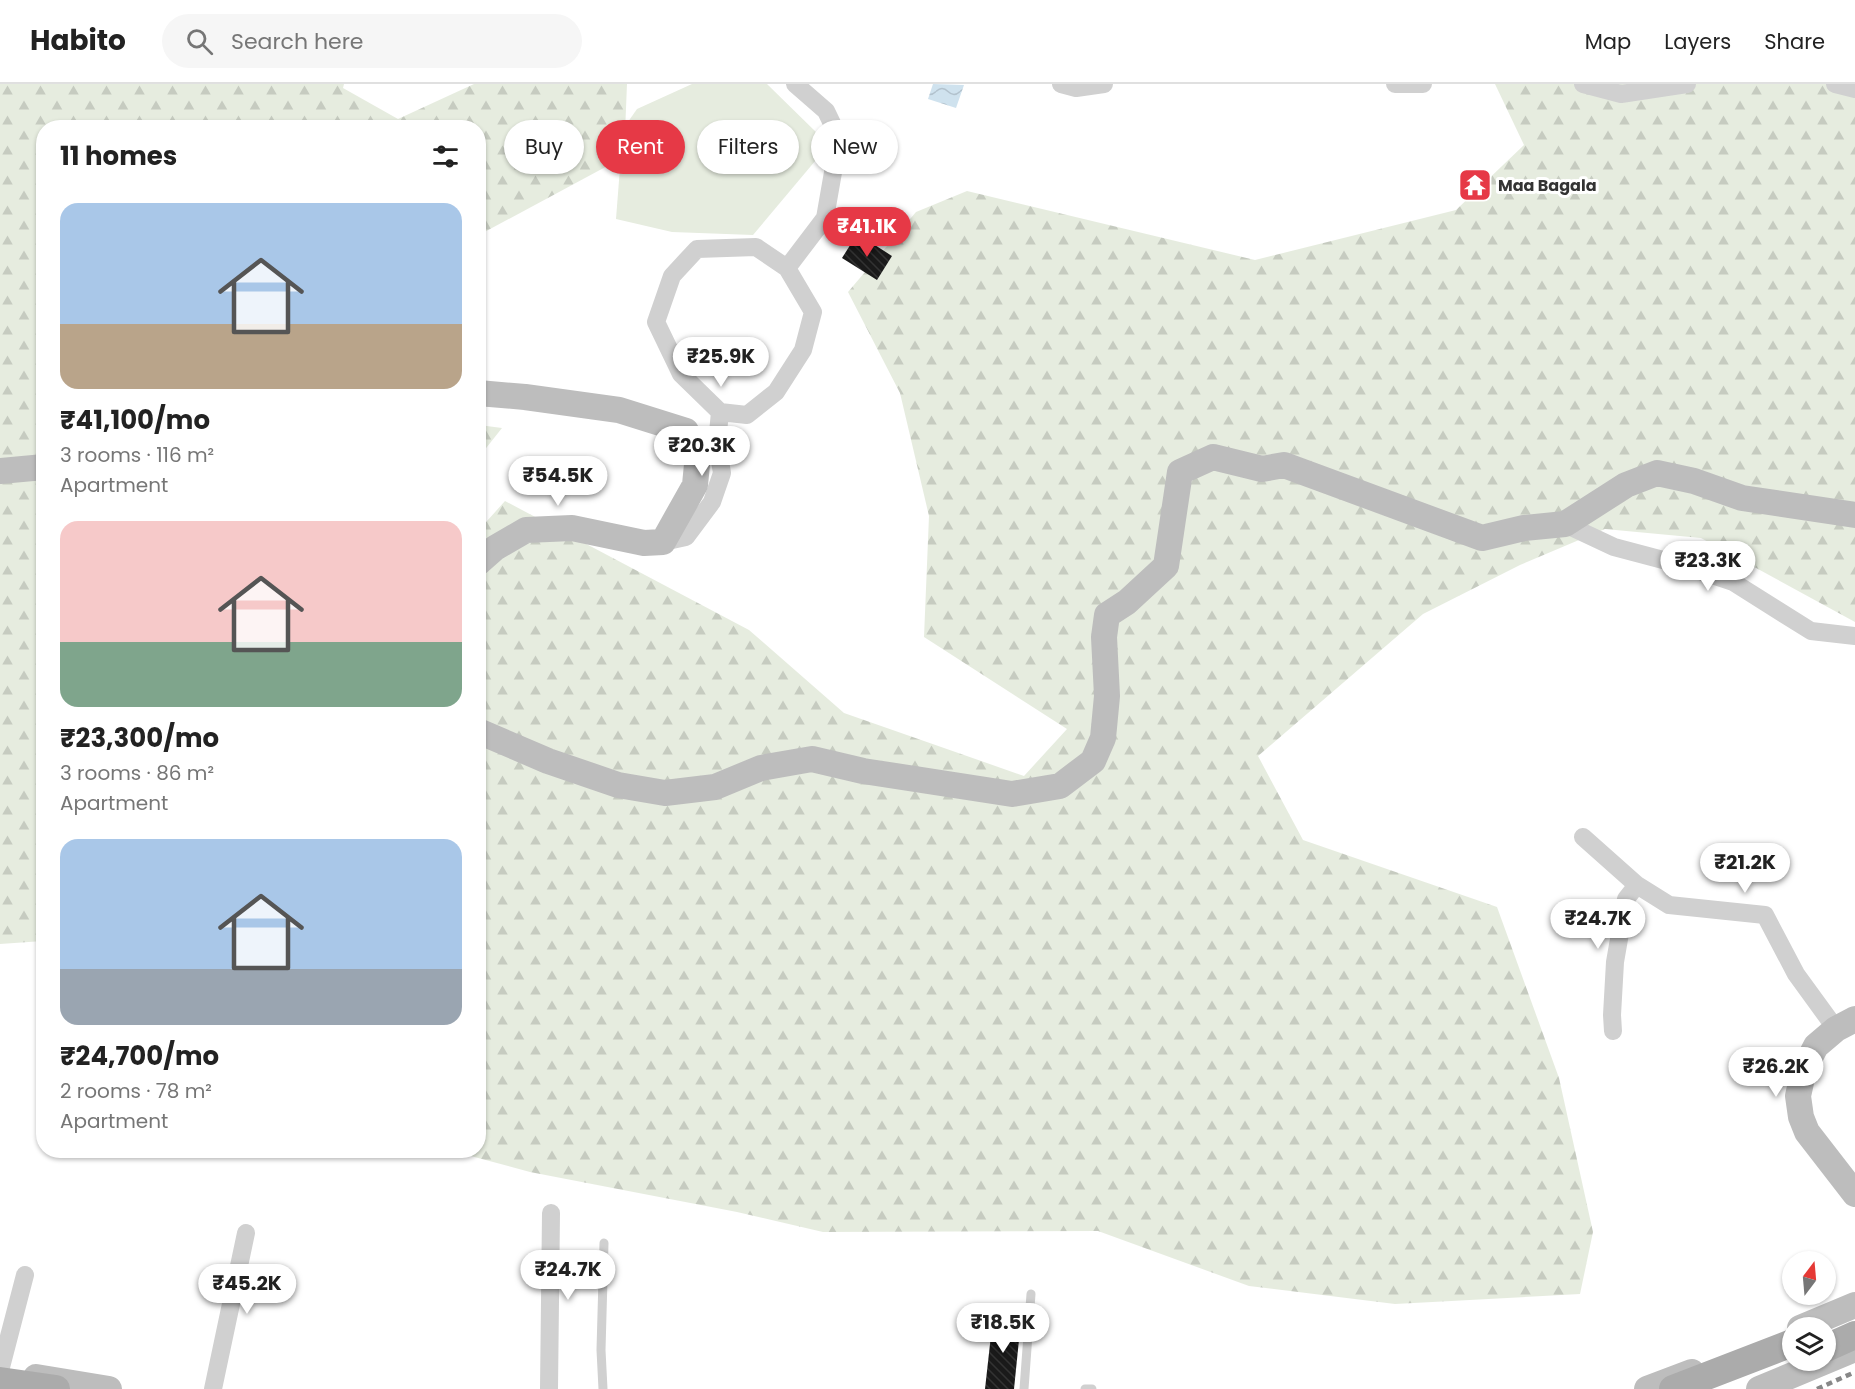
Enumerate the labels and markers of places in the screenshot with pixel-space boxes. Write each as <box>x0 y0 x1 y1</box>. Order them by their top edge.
temple icon: Maa Bagala <box>1457 167 1493 203</box>
place label: Maa Bagala <box>1498 174 1597 197</box>
pin: ₹41.1K <box>818 207 916 258</box>
pin: ₹25.9K <box>672 337 770 388</box>
pin: ₹20.3K <box>653 426 751 477</box>
pin: ₹54.5K <box>509 456 607 507</box>
pin: ₹23.3K <box>1659 541 1757 592</box>
pin: ₹21.2K <box>1696 843 1794 894</box>
pin: ₹24.7K <box>1549 899 1647 950</box>
pin: ₹26.2K <box>1727 1047 1825 1098</box>
pin: ₹24.7K <box>519 1250 617 1301</box>
pin: ₹45.2K <box>198 1264 296 1315</box>
pin: ₹18.5K <box>954 1303 1052 1354</box>

